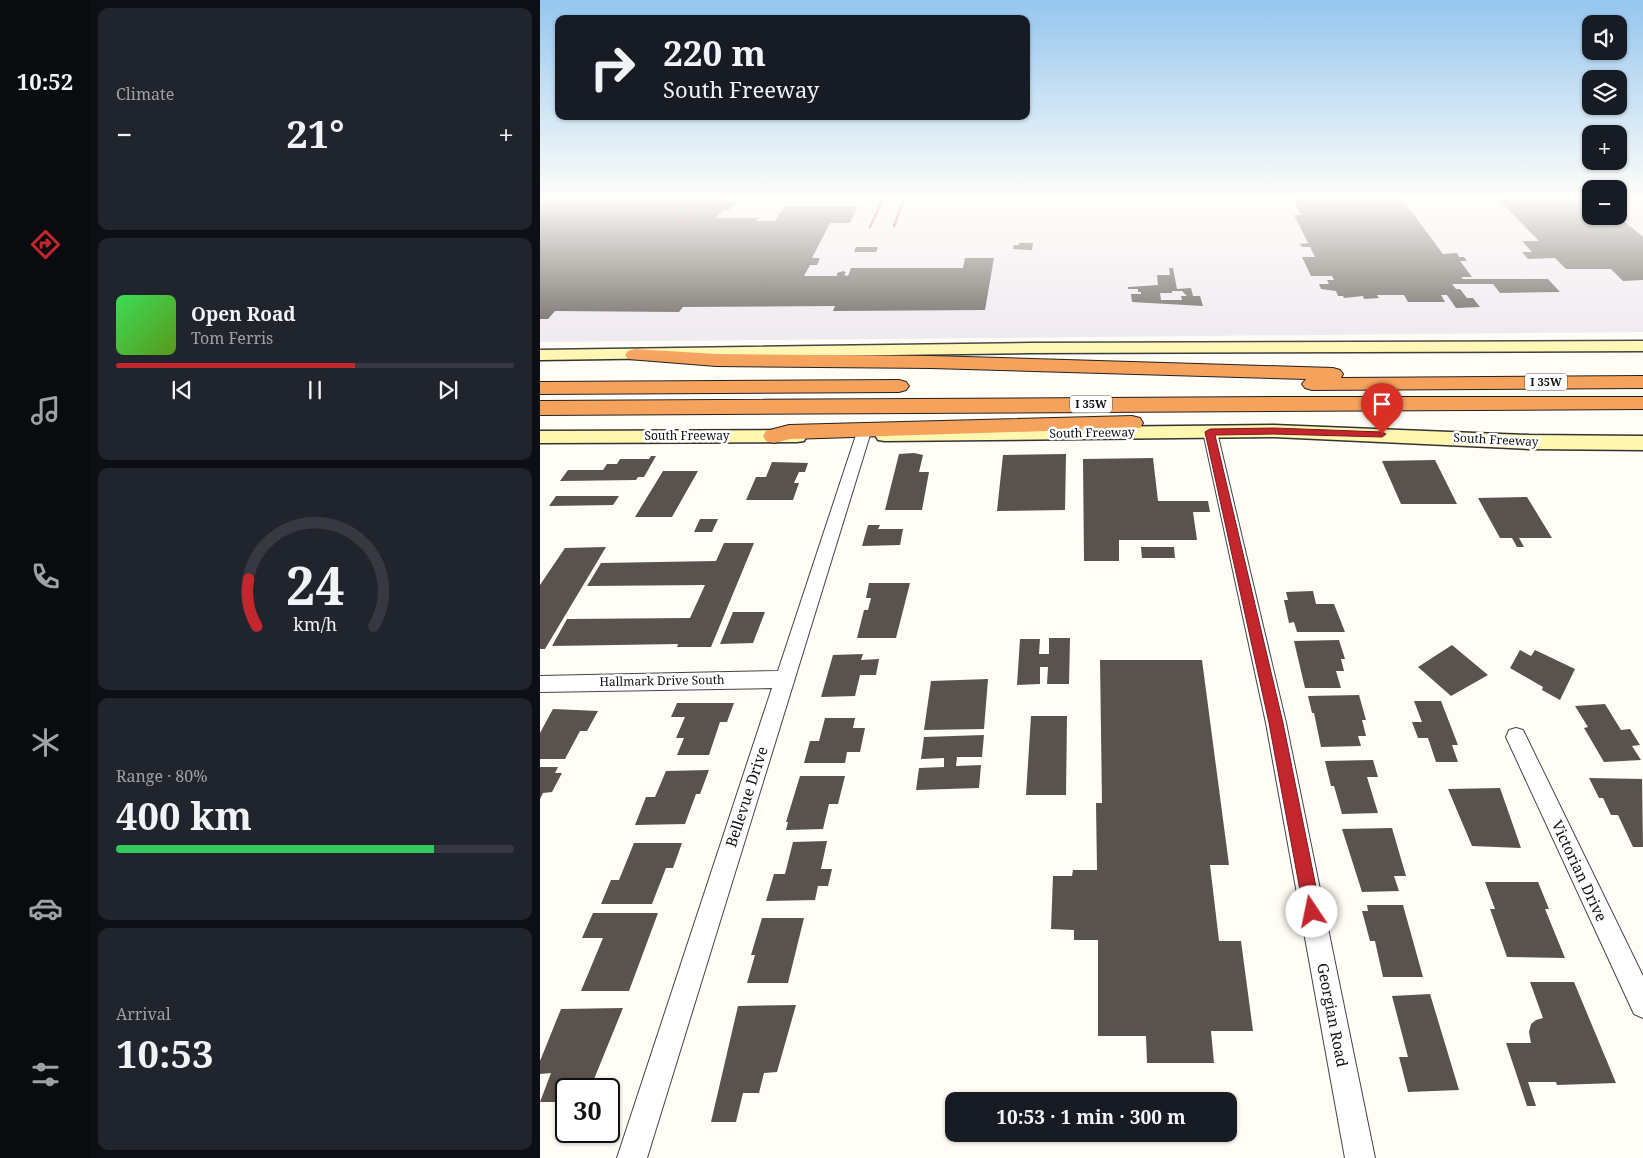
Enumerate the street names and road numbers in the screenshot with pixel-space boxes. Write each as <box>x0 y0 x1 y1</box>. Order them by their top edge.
road number: I 35W <box>1525 374 1567 391</box>
road number: I 35W <box>1070 396 1112 412</box>
street label: South Freeway <box>1049 423 1135 442</box>
street label: South Freeway <box>644 427 730 444</box>
street label: South Freeway <box>1453 429 1539 450</box>
street label: Hallmark Drive South <box>599 671 725 690</box>
street label: Bellevue Drive <box>720 744 772 850</box>
street label: Victorian Drive <box>1548 817 1612 924</box>
street label: Georgian Road <box>1313 961 1353 1068</box>

